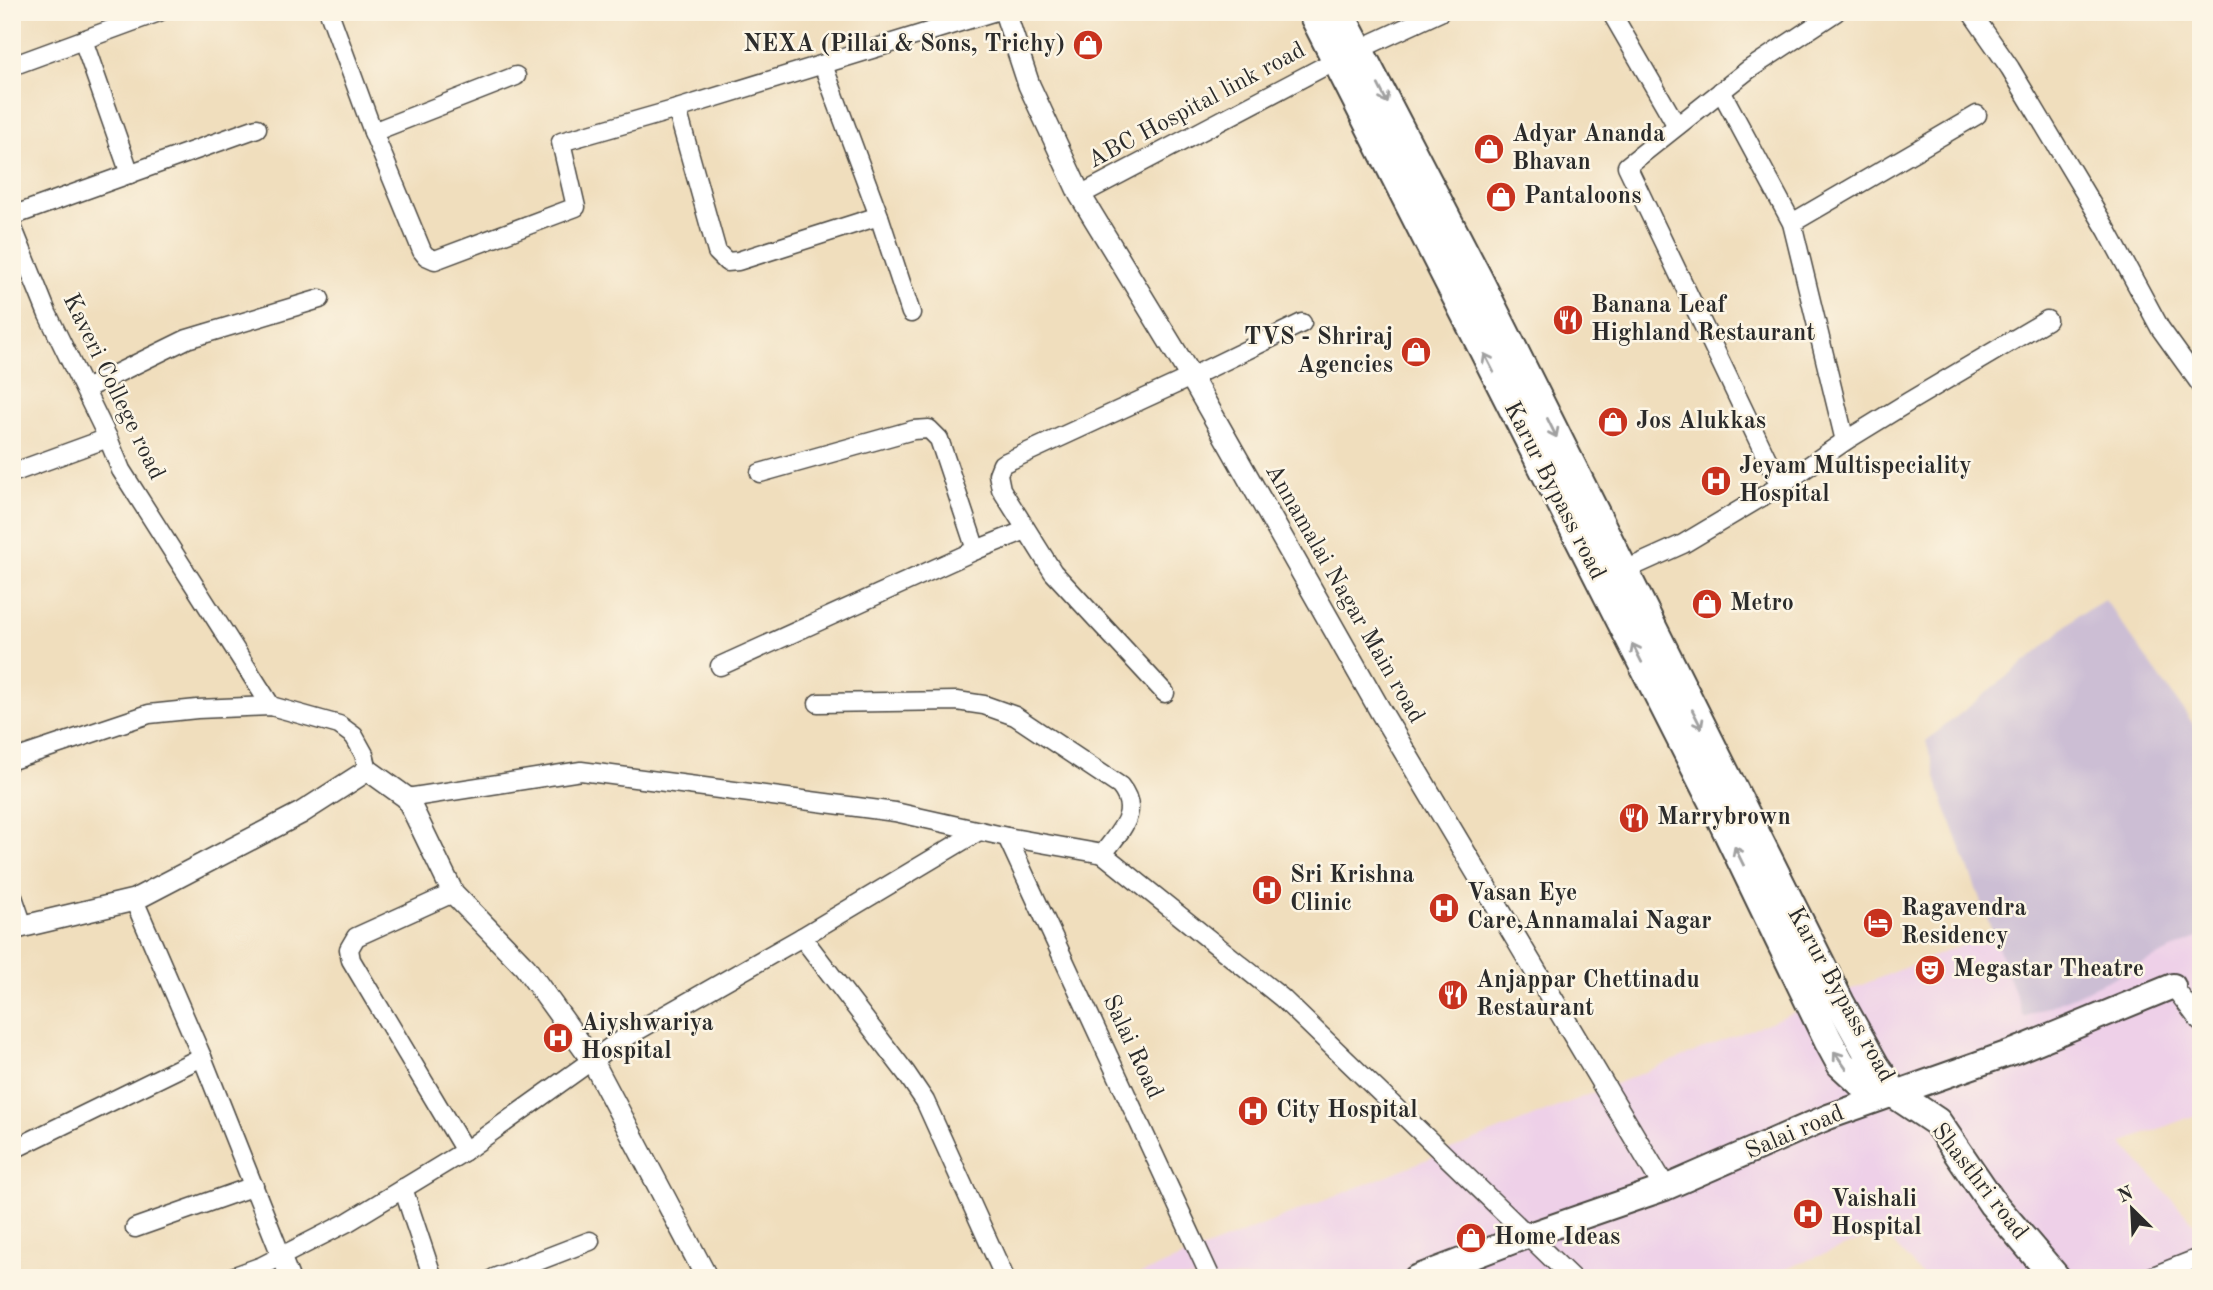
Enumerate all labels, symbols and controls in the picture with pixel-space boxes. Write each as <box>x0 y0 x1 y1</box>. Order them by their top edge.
shop icon: NEXA (Pillai & Sons, Trichy) <box>1071 28 1105 62</box>
place label: NEXA (Pillai & Sons, Trichy) <box>743 32 1065 57</box>
street label: ABC Hospital link road <box>1084 38 1310 174</box>
one-way arrow <box>1377 83 1391 104</box>
place label: Adyar Ananda Bhavan <box>1512 123 1665 175</box>
shop icon: Adyar Ananda Bhavan <box>1472 132 1506 166</box>
shop icon: Pantaloons <box>1484 180 1518 214</box>
place label: Pantaloons <box>1524 185 1642 209</box>
street label: Kaveri College road <box>58 290 168 484</box>
place label: Banana Leaf Highland Restaurant <box>1591 294 1815 346</box>
restaurant icon: Banana Leaf Highland Restaurant <box>1551 303 1585 337</box>
place label: TVS - Shriraj Agencies <box>1244 326 1393 378</box>
shop icon: TVS - Shriraj Agencies <box>1399 335 1433 369</box>
one-way arrow <box>1482 353 1496 374</box>
street label: Karur Bypass road <box>1499 398 1609 584</box>
shop icon: Jos Alukkas <box>1596 405 1630 439</box>
place label: Jos Alukkas <box>1636 410 1766 434</box>
one-way arrow <box>1546 417 1560 438</box>
place label: Jeyam Multispeciality Hospital <box>1739 455 1972 507</box>
street label: Annamalai Nagar Main road <box>1260 460 1428 728</box>
hospital icon: Jeyam Multispeciality Hospital <box>1699 464 1733 498</box>
shop icon: Metro <box>1690 587 1724 621</box>
place label: Metro <box>1730 592 1794 616</box>
one-way arrow <box>1629 643 1643 664</box>
one-way arrow <box>1691 708 1705 729</box>
restaurant icon: Marrybrown <box>1617 801 1651 835</box>
place label: Marrybrown <box>1657 806 1791 830</box>
one-way arrow <box>1732 846 1746 867</box>
place label: Sri Krishna Clinic <box>1290 864 1414 916</box>
hospital icon: Sri Krishna Clinic <box>1250 873 1284 907</box>
place label: Vasan Eye Care,Annamalai Nagar <box>1467 882 1712 934</box>
hospital icon: Vasan Eye Care,Annamalai Nagar <box>1427 891 1461 925</box>
place label: Ragavendra Residency <box>1901 897 2027 949</box>
street label: Karur Bypass road <box>1782 903 1898 1087</box>
hotel icon: Ragavendra Residency <box>1861 906 1895 940</box>
theatre icon: Megastar Theatre <box>1913 953 1947 987</box>
place label: Megastar Theatre <box>1953 958 2144 982</box>
place label: Anjappar Chettinadu Restaurant <box>1476 969 1700 1021</box>
restaurant icon: Anjappar Chettinadu Restaurant <box>1436 978 1470 1012</box>
street label: Salai Road <box>1098 991 1166 1103</box>
place label: Aiyshwariya Hospital <box>581 1012 714 1064</box>
hospital icon: Aiyshwariya Hospital <box>541 1021 575 1055</box>
one-way arrow <box>1833 1051 1847 1070</box>
hospital icon: City Hospital <box>1236 1094 1270 1128</box>
place label: City Hospital <box>1276 1099 1418 1123</box>
street label: Salai road <box>1742 1102 1848 1164</box>
street label: Shasthri road <box>1926 1119 2032 1245</box>
north arrow <box>2098 1174 2168 1244</box>
text: N <box>2116 1184 2137 1207</box>
place label: Vaishali Hospital <box>1831 1188 1922 1240</box>
hospital icon: Vaishali Hospital <box>1791 1197 1825 1231</box>
shop icon: Home Ideas <box>1454 1221 1488 1255</box>
place label: Home Ideas <box>1494 1226 1620 1250</box>

